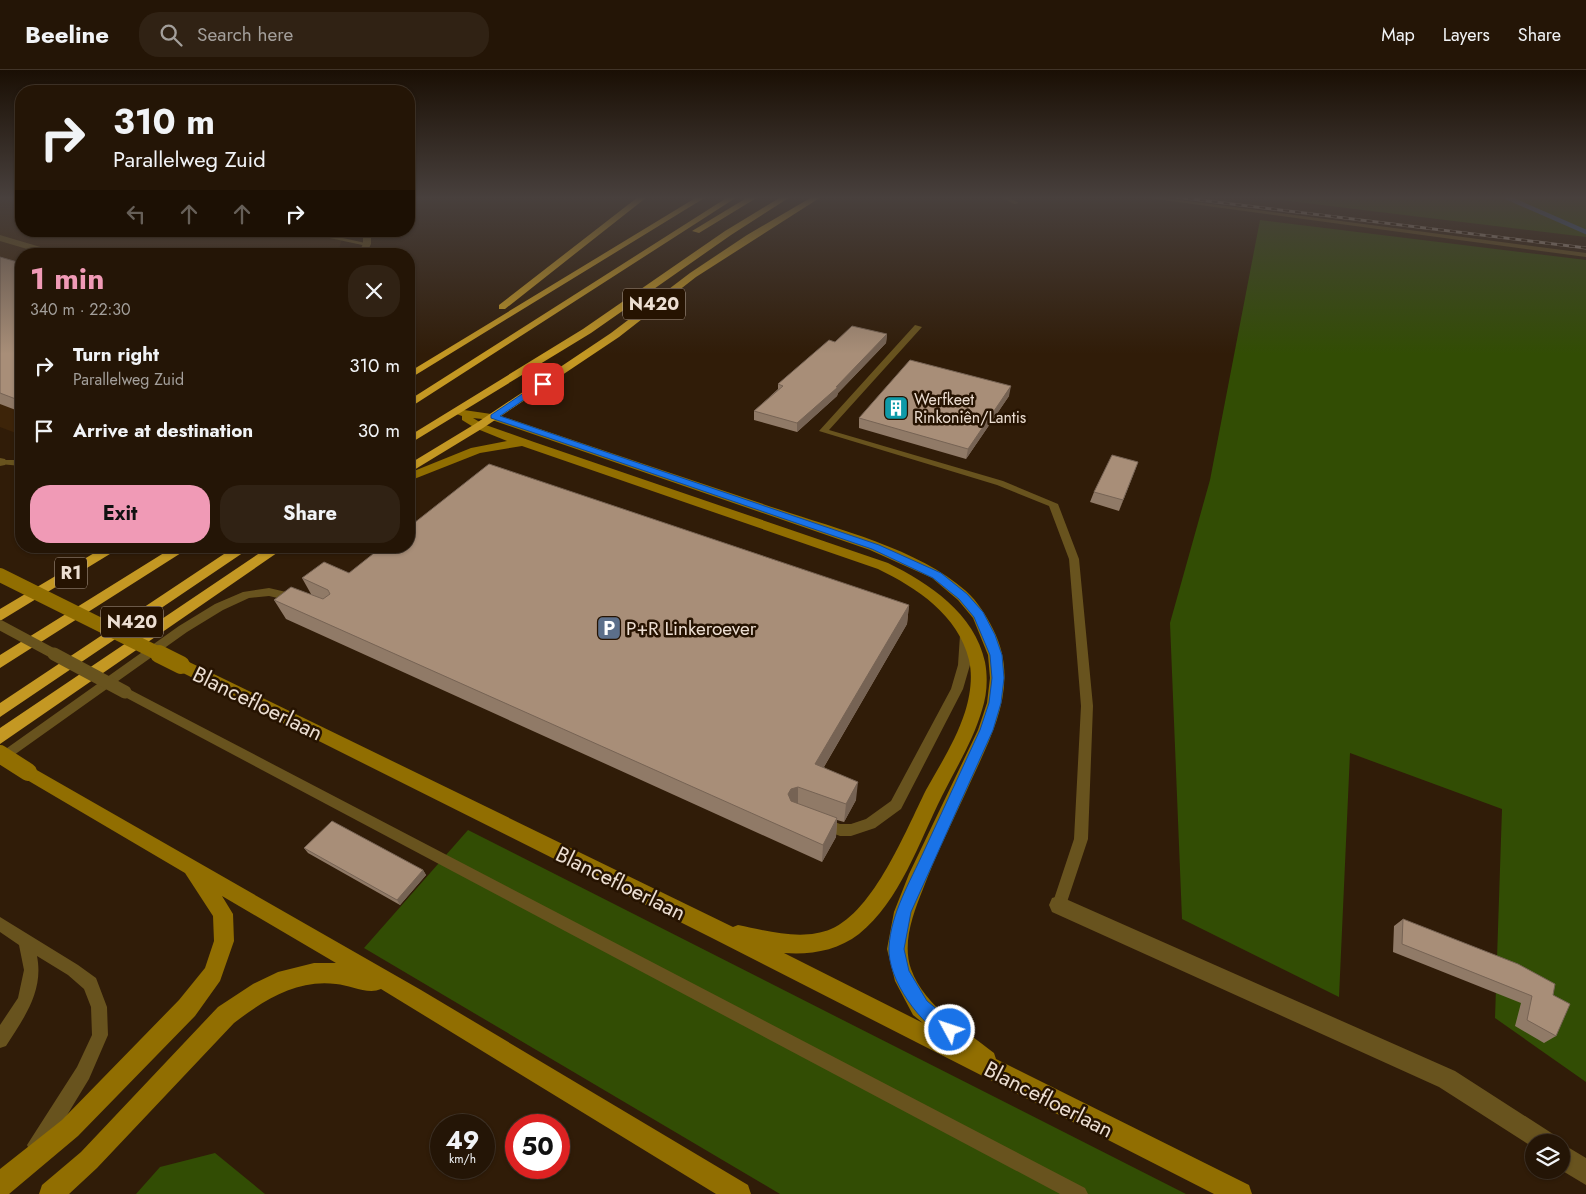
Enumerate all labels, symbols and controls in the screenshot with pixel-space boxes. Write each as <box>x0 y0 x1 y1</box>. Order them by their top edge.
search box <box>139 12 489 57</box>
text: Beeline <box>25 17 109 52</box>
icon: search <box>157 21 185 49</box>
text: Search here <box>197 21 293 48</box>
text: Map <box>1381 22 1415 48</box>
text: Layers <box>1443 22 1490 48</box>
text: Share <box>1518 22 1561 48</box>
text: 310 m <box>113 97 215 147</box>
icon: right <box>30 105 95 170</box>
text: Parallelweg Zuid <box>113 143 266 175</box>
icon: left <box>122 200 150 228</box>
icon: ahead <box>175 200 203 228</box>
icon: ahead <box>228 200 256 228</box>
icon: right <box>281 200 309 228</box>
text: 1 min <box>30 257 104 300</box>
button: close <box>348 265 400 317</box>
road number: N420 <box>623 288 685 320</box>
text: 340 m · 22:30 <box>30 298 131 321</box>
text: Turn right <box>73 341 159 368</box>
icon: right <box>30 352 58 380</box>
text: 310 m <box>349 352 400 379</box>
pin <box>522 363 564 405</box>
text: Parallelweg Zuid <box>73 368 184 391</box>
icon: arrive <box>529 370 557 398</box>
place label: Werfkeet Rinkoniên/Lantis <box>914 388 1026 429</box>
building icon: Werfkeet Rinkoniên/Lantis <box>883 395 909 421</box>
icon: arrive <box>30 417 58 445</box>
text: Arrive at destination <box>73 417 253 444</box>
text: 30 m <box>358 417 400 444</box>
button: Exit <box>30 485 210 543</box>
button: Share <box>220 485 400 543</box>
road number: R1 <box>55 558 87 588</box>
road number: N420 <box>101 606 163 638</box>
parking icon: P+R Linkeroever <box>596 615 622 641</box>
place label: P+R Linkeroever <box>626 615 757 642</box>
street label: Blancefloerlaan <box>187 658 329 748</box>
street label: Blancefloerlaan <box>550 838 692 928</box>
position arrow <box>923 1003 975 1055</box>
street label: Blancefloerlaan <box>979 1053 1119 1145</box>
speed limit sign: 50 <box>505 1114 570 1179</box>
text: 49 <box>445 1122 480 1158</box>
map controls <box>1525 1134 1570 1179</box>
button: layers <box>1525 1134 1570 1179</box>
text: km/h <box>449 1150 476 1168</box>

